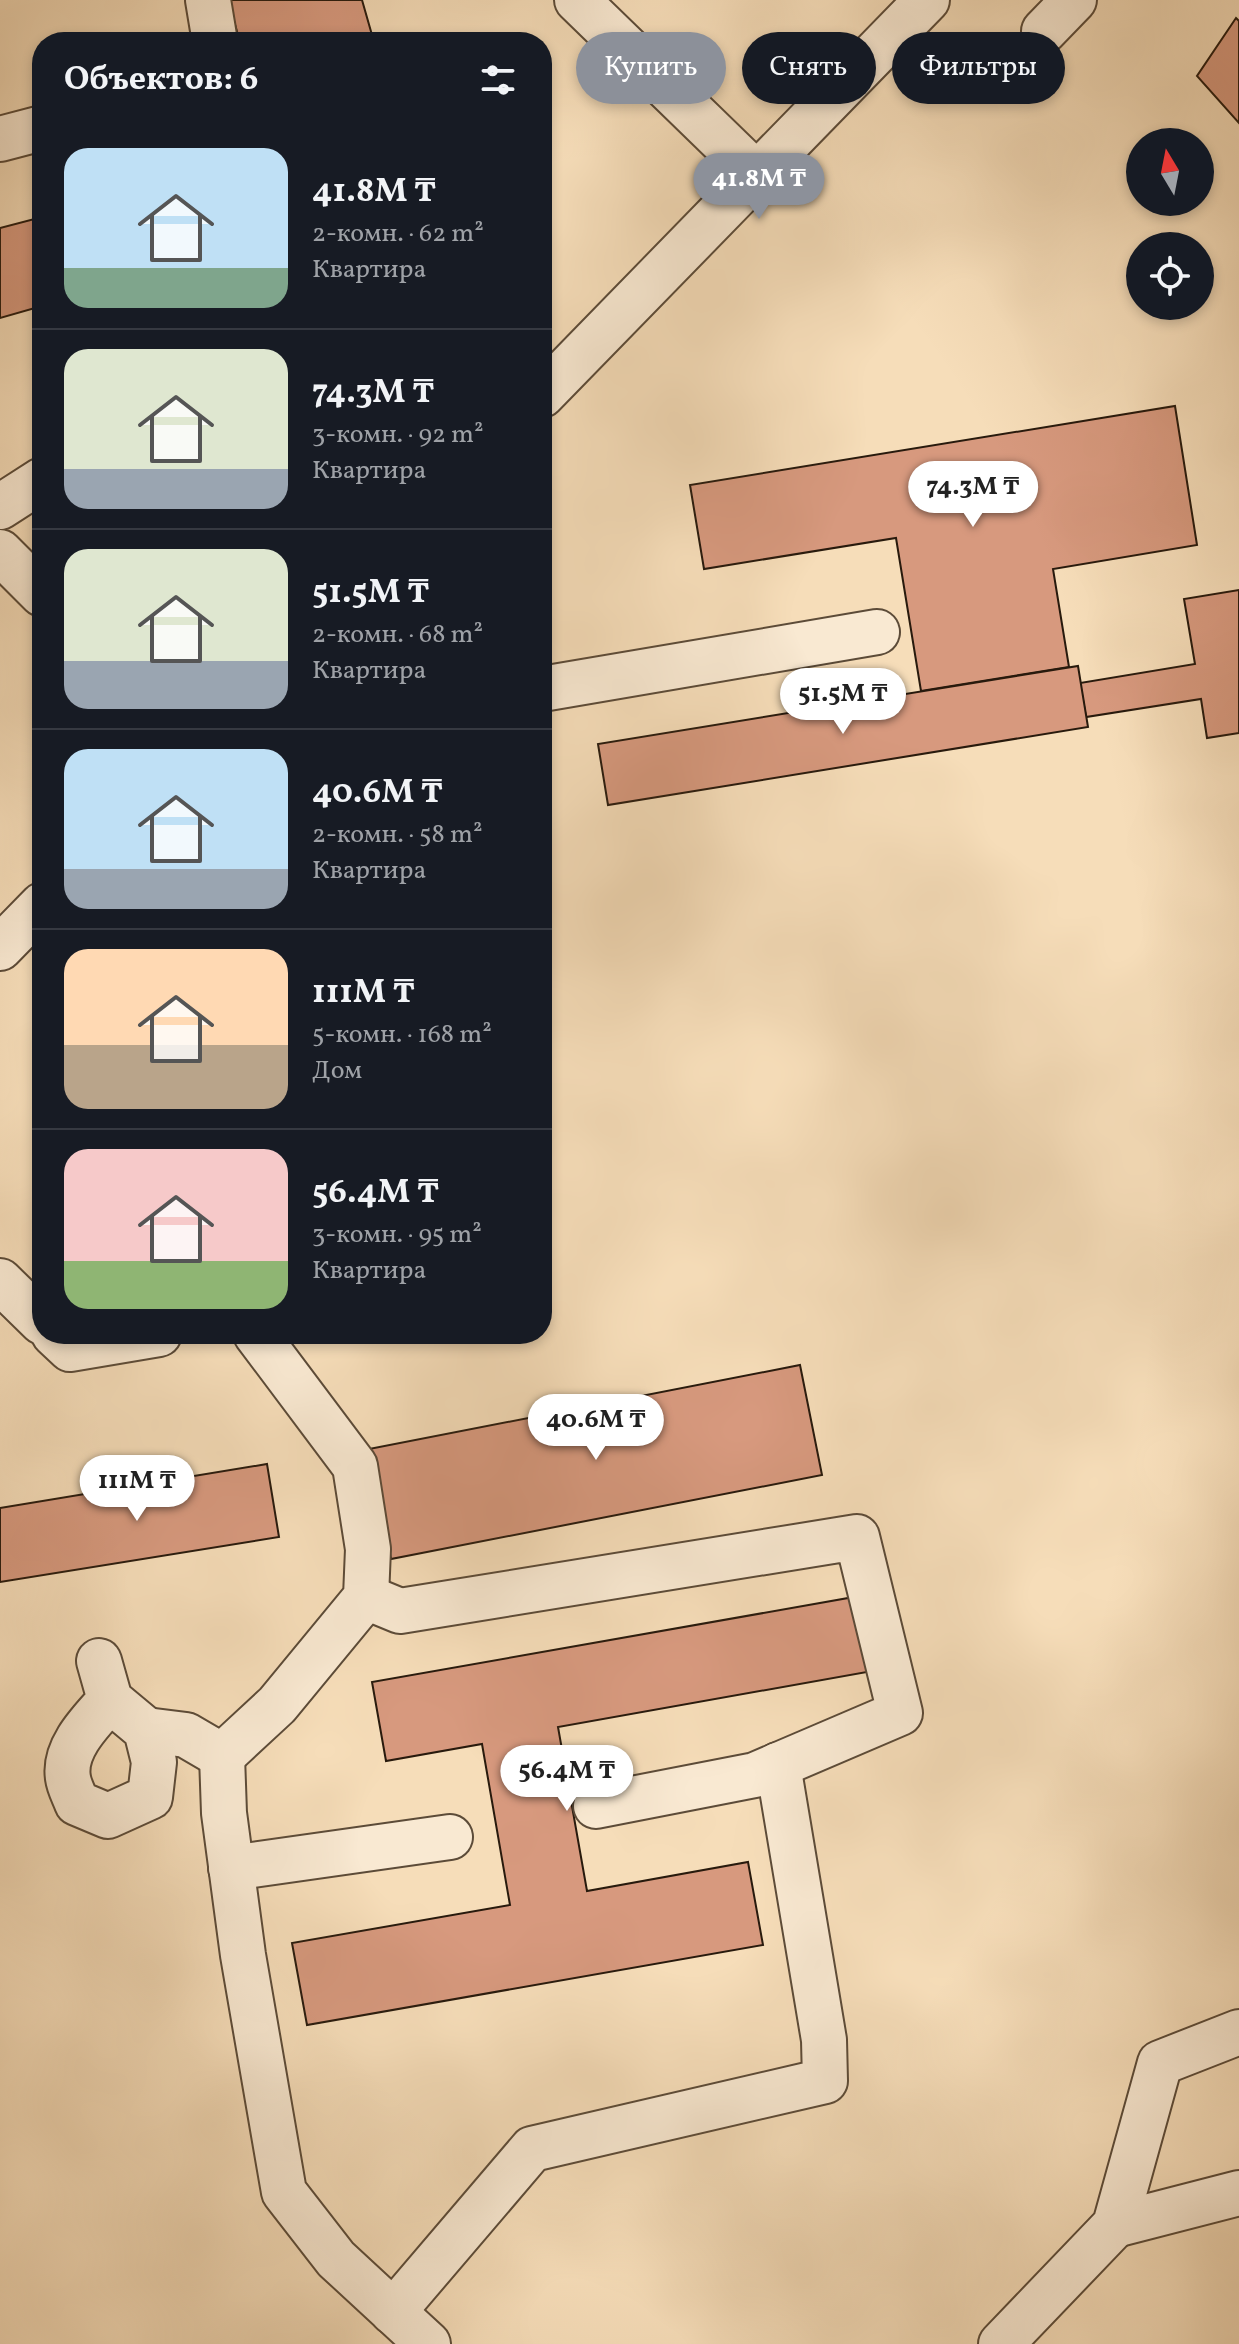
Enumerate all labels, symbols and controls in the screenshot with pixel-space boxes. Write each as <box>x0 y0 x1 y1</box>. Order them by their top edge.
chip: Купить <box>576 32 726 104</box>
chip: Снять <box>742 32 876 104</box>
chip: Фильтры <box>892 32 1065 104</box>
text: Объектов: 6 <box>64 57 259 104</box>
icon: filters <box>476 58 520 102</box>
north arrow <box>1126 128 1214 216</box>
map controls <box>1126 128 1214 320</box>
pin: 41.8M ₸ <box>685 153 833 221</box>
text: 41.8M ₸ <box>711 161 807 197</box>
text: 41.8M ₸ <box>312 169 436 216</box>
icon: home <box>128 180 224 276</box>
text: 2-комн. · 62 m² <box>312 216 484 252</box>
button: locate <box>1126 232 1214 320</box>
text: Квартира <box>312 252 426 288</box>
text: 74.3M ₸ <box>312 370 434 417</box>
icon: home <box>128 381 224 477</box>
text: 3-комн. · 92 m² <box>312 417 484 453</box>
text: Квартира <box>312 453 426 489</box>
pin: 74.3M ₸ <box>899 461 1047 529</box>
text: 74.3M ₸ <box>926 469 1020 505</box>
text: 51.5M ₸ <box>312 570 430 617</box>
icon: home <box>128 581 224 677</box>
text: 2-комн. · 68 m² <box>312 617 483 653</box>
text: Квартира <box>312 653 426 689</box>
pin: 51.5M ₸ <box>769 668 917 736</box>
text: 51.5M ₸ <box>798 676 888 712</box>
text: 40.6M ₸ <box>312 770 443 817</box>
icon: home <box>128 781 224 877</box>
text: 2-комн. · 58 m² <box>312 817 483 853</box>
text: Квартира <box>312 853 426 889</box>
text: 111M ₸ <box>312 970 415 1017</box>
icon: home <box>128 981 224 1077</box>
text: 5-комн. · 168 m² <box>312 1017 492 1053</box>
text: Дом <box>312 1053 362 1089</box>
text: 56.4M ₸ <box>312 1170 439 1217</box>
icon: home <box>128 1181 224 1277</box>
text: 3-комн. · 95 m² <box>312 1217 482 1253</box>
text: Квартира <box>312 1253 426 1289</box>
pin: 40.6M ₸ <box>522 1394 670 1462</box>
text: 40.6M ₸ <box>546 1402 646 1438</box>
pin: 111M ₸ <box>72 1455 202 1523</box>
text: 111M ₸ <box>98 1463 176 1499</box>
pin: 56.4M ₸ <box>493 1745 641 1813</box>
text: 56.4M ₸ <box>518 1753 616 1789</box>

